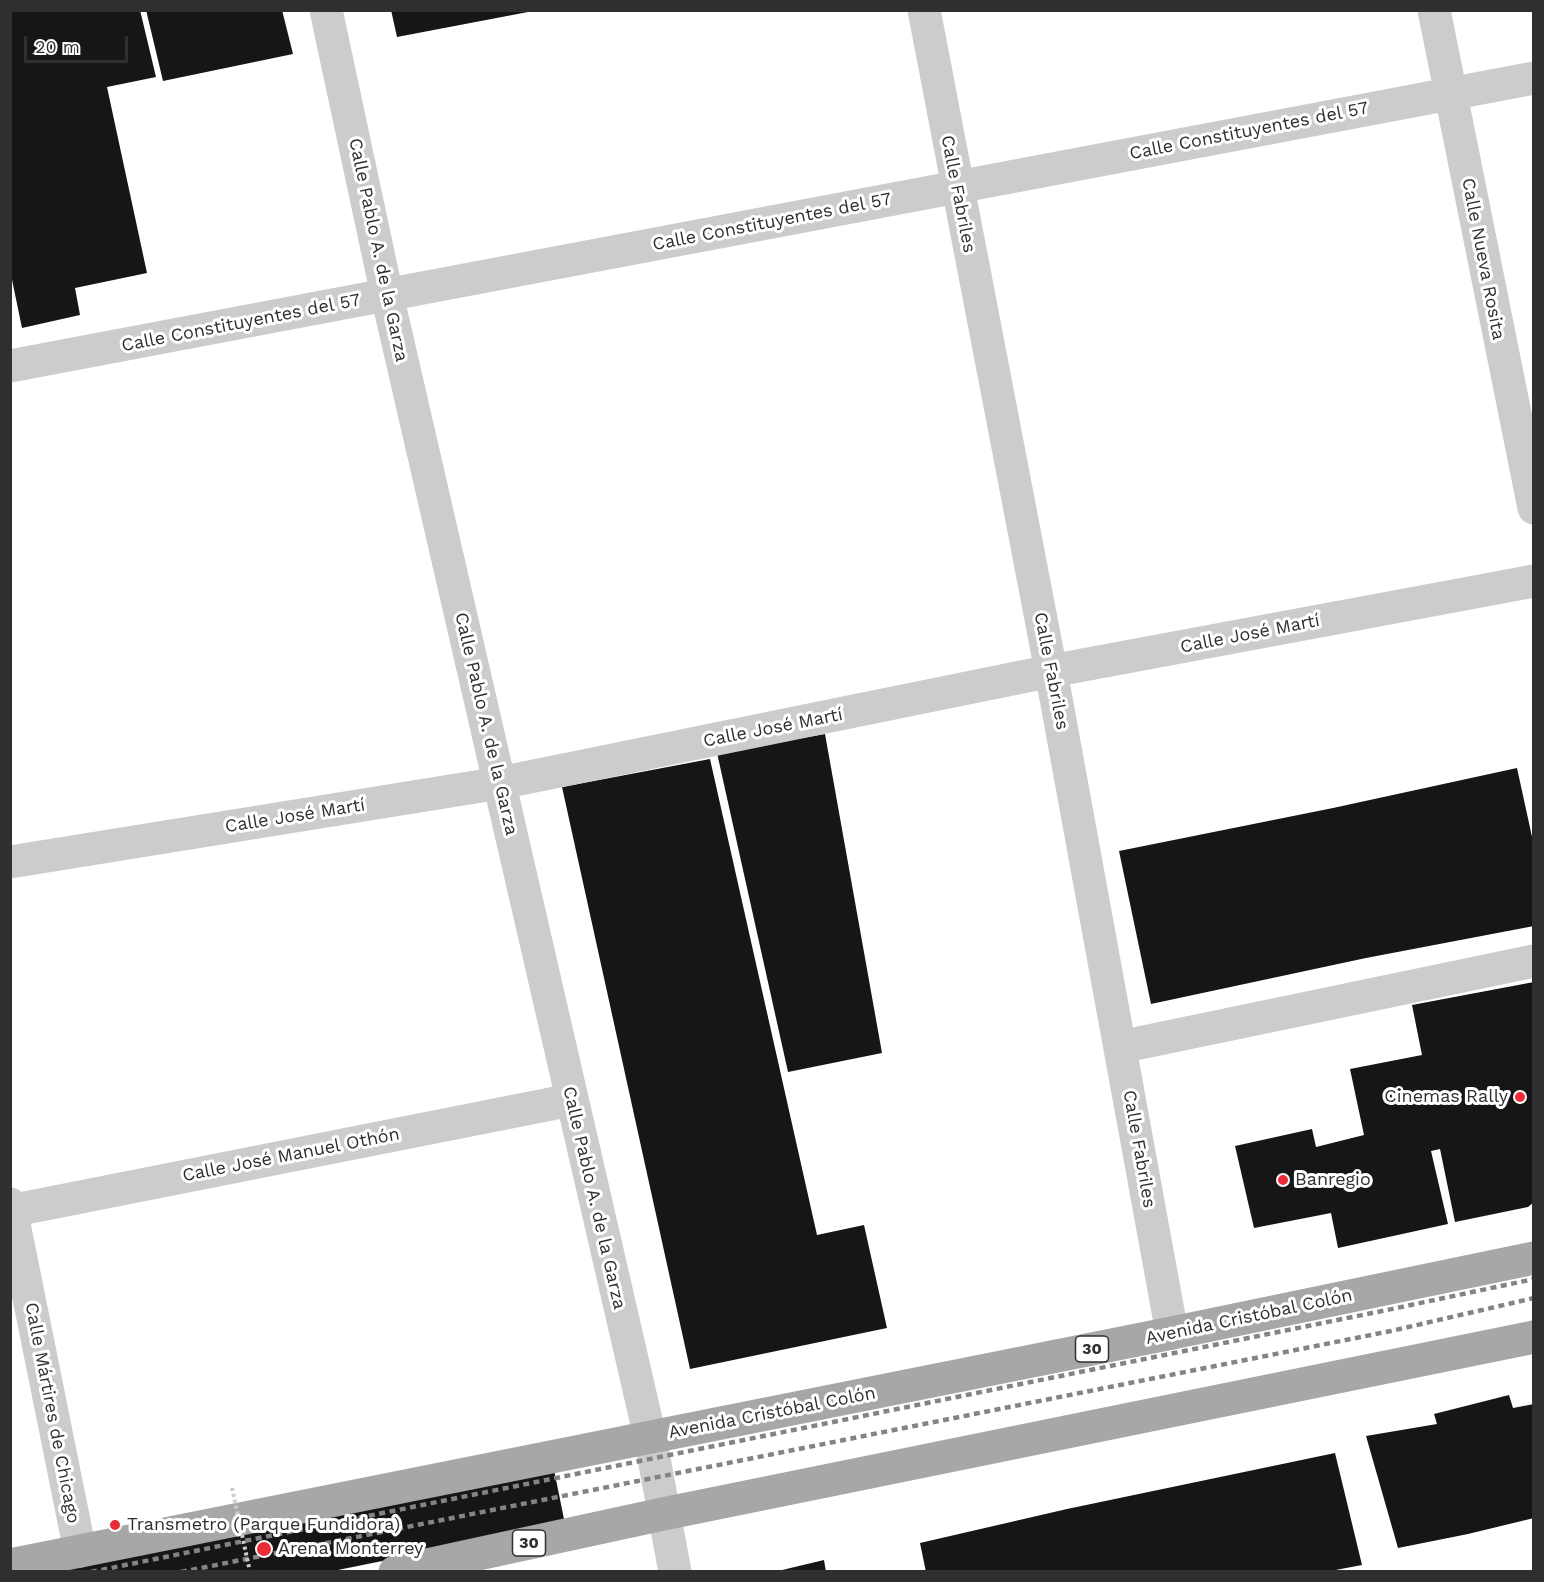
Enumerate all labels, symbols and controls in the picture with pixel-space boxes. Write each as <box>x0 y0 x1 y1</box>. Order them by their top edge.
scale bar <box>27 24 130 62</box>
text: 20 m <box>35 36 80 57</box>
street label: Calle Constituyentes del 57 <box>1128 97 1370 165</box>
street label: Calle Fabriles <box>936 133 980 255</box>
street label: Calle Pablo A. de la Garza <box>344 136 412 364</box>
street label: Calle Nueva Rosita <box>1457 176 1509 342</box>
street label: Calle Constituyentes del 57 <box>651 188 893 256</box>
street label: Calle Constituyentes del 57 <box>120 289 362 357</box>
street label: Calle Fabriles <box>1029 610 1073 732</box>
street label: Calle José Martí <box>1178 610 1322 658</box>
street label: Calle Pablo A. de la Garza <box>450 611 522 837</box>
street label: Calle José Martí <box>701 704 845 752</box>
street label: Calle José Martí <box>223 794 367 838</box>
street label: Calle Pablo A. de la Garza <box>558 1085 630 1311</box>
place label: Cinemas Rally <box>1384 1086 1508 1108</box>
street label: Calle Fabriles <box>1118 1088 1160 1210</box>
marker: Cinemas Rally <box>1513 1090 1527 1104</box>
street label: Calle José Manuel Othón <box>181 1123 401 1187</box>
place label: Banregio <box>1295 1169 1371 1191</box>
marker: Banregio <box>1276 1173 1290 1187</box>
street label: Avenida Cristóbal Colón <box>1144 1285 1354 1349</box>
street label: Calle Mártires de Chicago <box>20 1301 84 1525</box>
road number: 30 <box>1076 1336 1108 1362</box>
street label: Avenida Cristóbal Colón <box>667 1382 877 1444</box>
place label: Transmetro (Parque Fundidora) <box>127 1514 400 1536</box>
marker: Transmetro (Parque Fundidora) <box>108 1518 122 1532</box>
road number: 30 <box>512 1530 546 1556</box>
place label: Arena Monterrey <box>278 1538 423 1560</box>
marker: Arena Monterrey <box>255 1540 273 1558</box>

